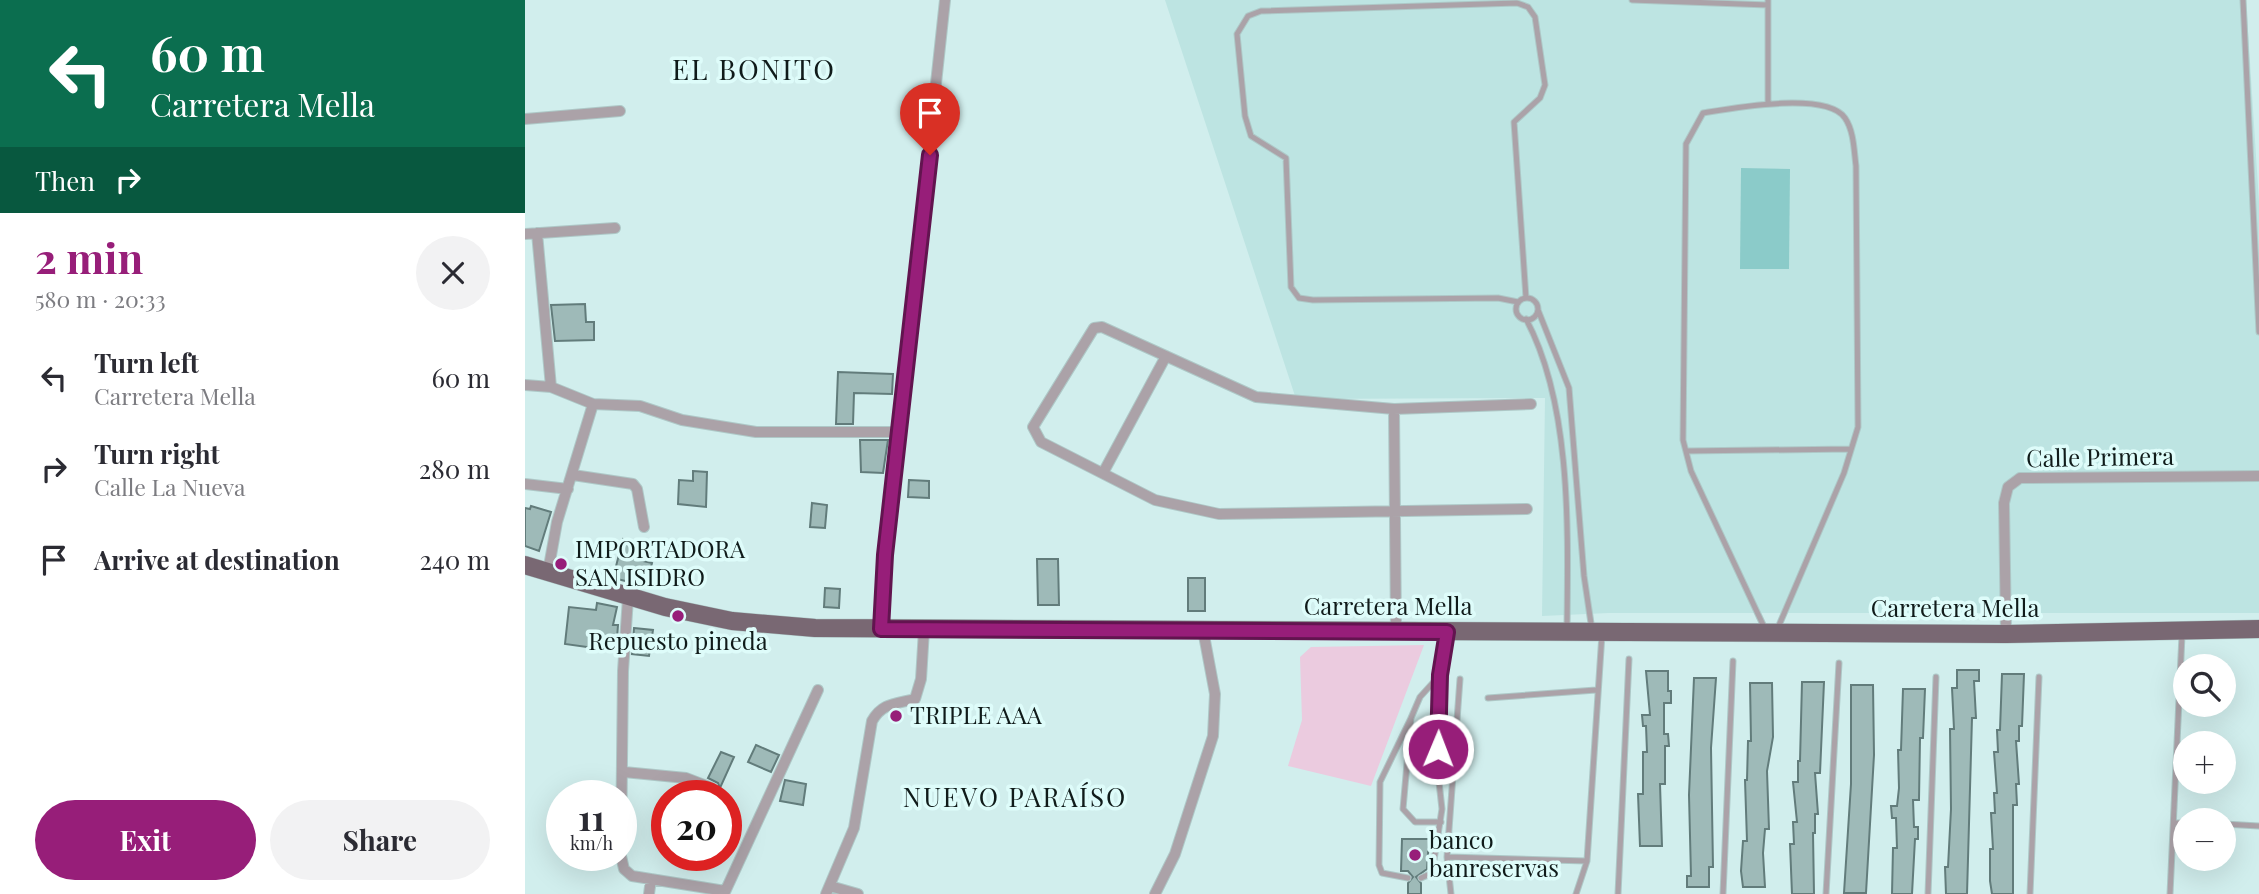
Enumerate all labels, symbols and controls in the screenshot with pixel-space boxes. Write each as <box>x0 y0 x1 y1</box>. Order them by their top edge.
text: 60 m <box>150 19 265 84</box>
icon: left <box>35 28 126 119</box>
district label: EL BONITO <box>672 50 836 87</box>
text: Carretera Mella <box>150 82 375 125</box>
pin <box>900 83 960 155</box>
icon: arrive <box>911 94 949 132</box>
icon: right <box>109 161 147 199</box>
text: Then <box>35 163 95 198</box>
text: 2 min <box>35 229 143 285</box>
button: close <box>416 236 490 310</box>
text: 580 m · 20:33 <box>35 283 166 314</box>
text: Turn left <box>94 345 199 380</box>
icon: left <box>35 359 73 397</box>
text: 60 m <box>431 360 490 395</box>
text: Carretera Mella <box>94 380 256 411</box>
text: Turn right <box>94 436 220 471</box>
street label: Calle Primera <box>2026 439 2174 473</box>
icon: right <box>35 450 73 488</box>
text: 280 m <box>419 451 490 486</box>
text: Calle La Nueva <box>94 471 245 502</box>
place label: IMPORTADORA SAN ISIDRO <box>575 532 746 592</box>
icon: arrive <box>35 541 73 579</box>
text: Arrive at destination <box>94 542 340 577</box>
text: 240 m <box>420 542 490 577</box>
marker: IMPORTADORA SAN ISIDRO <box>553 556 569 572</box>
street label: Carretera Mella <box>1304 589 1472 621</box>
street label: Carretera Mella <box>1871 591 2039 623</box>
marker: Repuesto pineda <box>670 608 686 624</box>
place label: Repuesto pineda <box>588 624 768 656</box>
map controls <box>2173 654 2236 871</box>
button: search <box>2173 654 2236 717</box>
place label: TRIPLE AAA <box>910 698 1043 730</box>
marker: TRIPLE AAA <box>888 708 904 724</box>
position arrow <box>1401 712 1475 786</box>
button: + <box>2173 731 2236 794</box>
district label: NUEVO PARAÍSO <box>903 779 1127 814</box>
speed limit sign: 20 <box>651 780 742 871</box>
text: 11 <box>578 793 605 840</box>
button: Exit <box>35 800 256 880</box>
button: Share <box>270 800 490 880</box>
button: − <box>2173 808 2236 871</box>
place label: banco banreservas <box>1429 823 1559 883</box>
text: km/h <box>570 831 613 855</box>
marker: banco banreservas <box>1407 847 1423 863</box>

